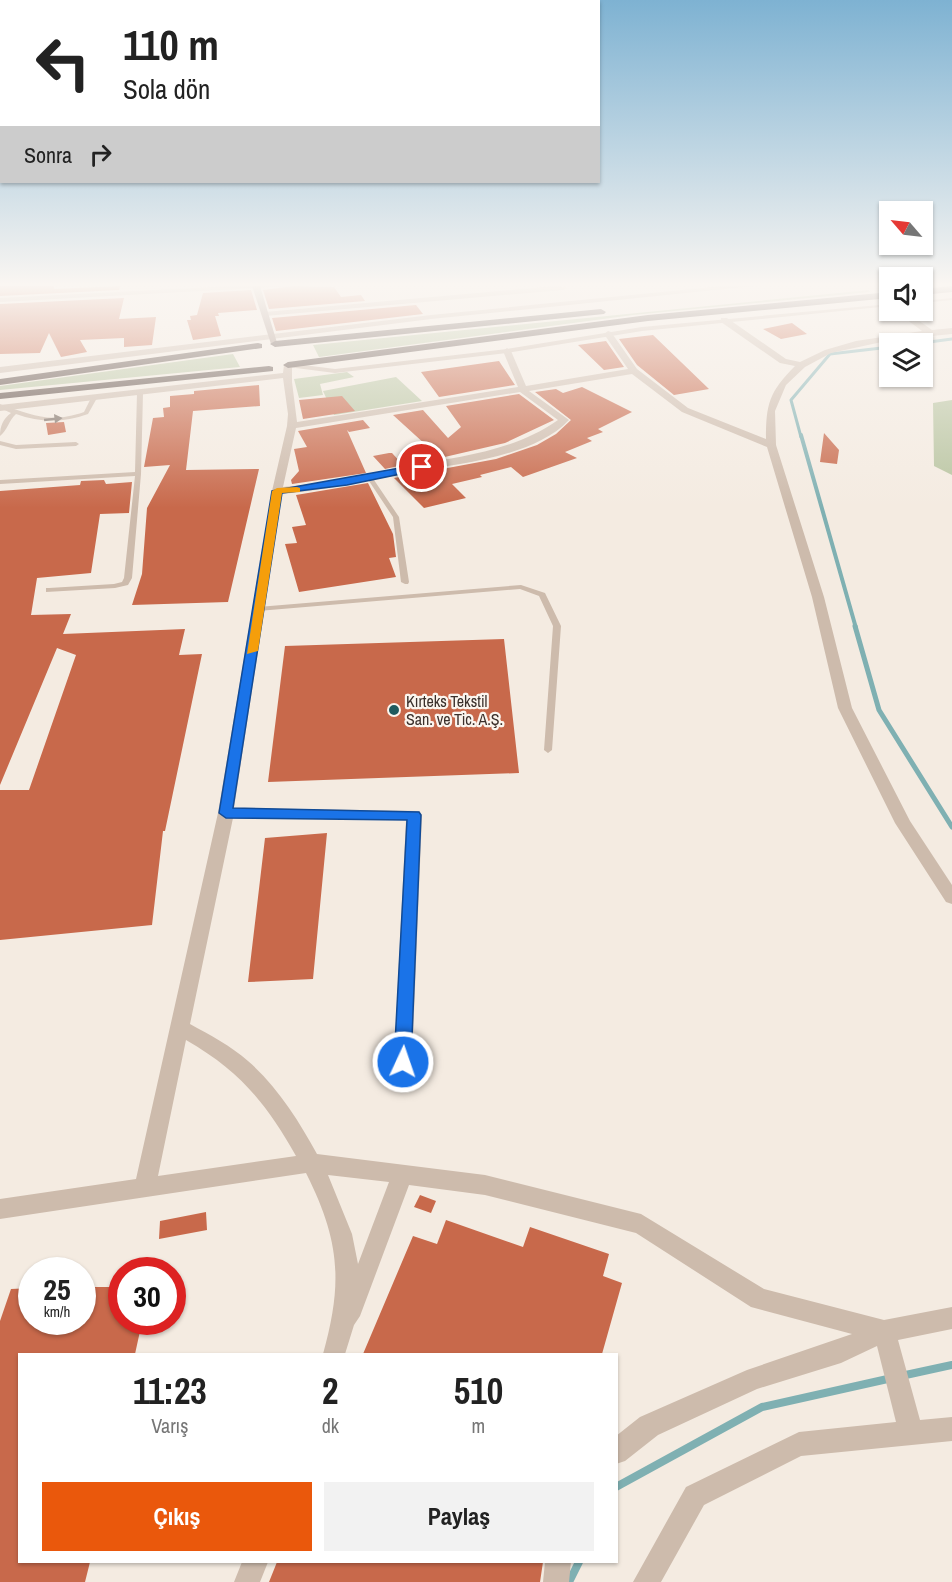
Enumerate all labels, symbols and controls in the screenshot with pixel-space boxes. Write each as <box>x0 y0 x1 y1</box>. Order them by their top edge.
text: 110 m <box>123 17 219 73</box>
icon: left <box>24 24 102 102</box>
text: Sola dön <box>123 71 210 107</box>
icon: right <box>84 138 117 171</box>
text: Sonra <box>24 140 72 170</box>
north arrow <box>879 201 933 255</box>
map controls <box>879 201 933 387</box>
button: sound <box>879 267 933 321</box>
button: layers <box>879 333 933 387</box>
one-way arrow <box>43 414 62 424</box>
pin <box>396 441 447 492</box>
icon: arrive <box>405 450 438 483</box>
place label: Kırteks Tekstil San. ve Tic. A.Ş. <box>406 690 503 730</box>
marker: Kırteks Tekstil San. ve Tic. A.Ş. <box>387 703 401 717</box>
position arrow <box>371 1030 435 1094</box>
speed limit sign: 30 <box>108 1257 186 1335</box>
text: 25 <box>43 1269 71 1309</box>
text: km/h <box>44 1301 70 1322</box>
text: 11:23 <box>133 1367 207 1415</box>
text: 2 <box>322 1367 339 1415</box>
text: 510 <box>454 1367 503 1415</box>
text: Varış <box>151 1412 188 1439</box>
text: dk <box>322 1412 339 1439</box>
text: m <box>472 1412 485 1439</box>
button: Çıkış <box>42 1482 312 1551</box>
button: Paylaş <box>324 1482 594 1551</box>

